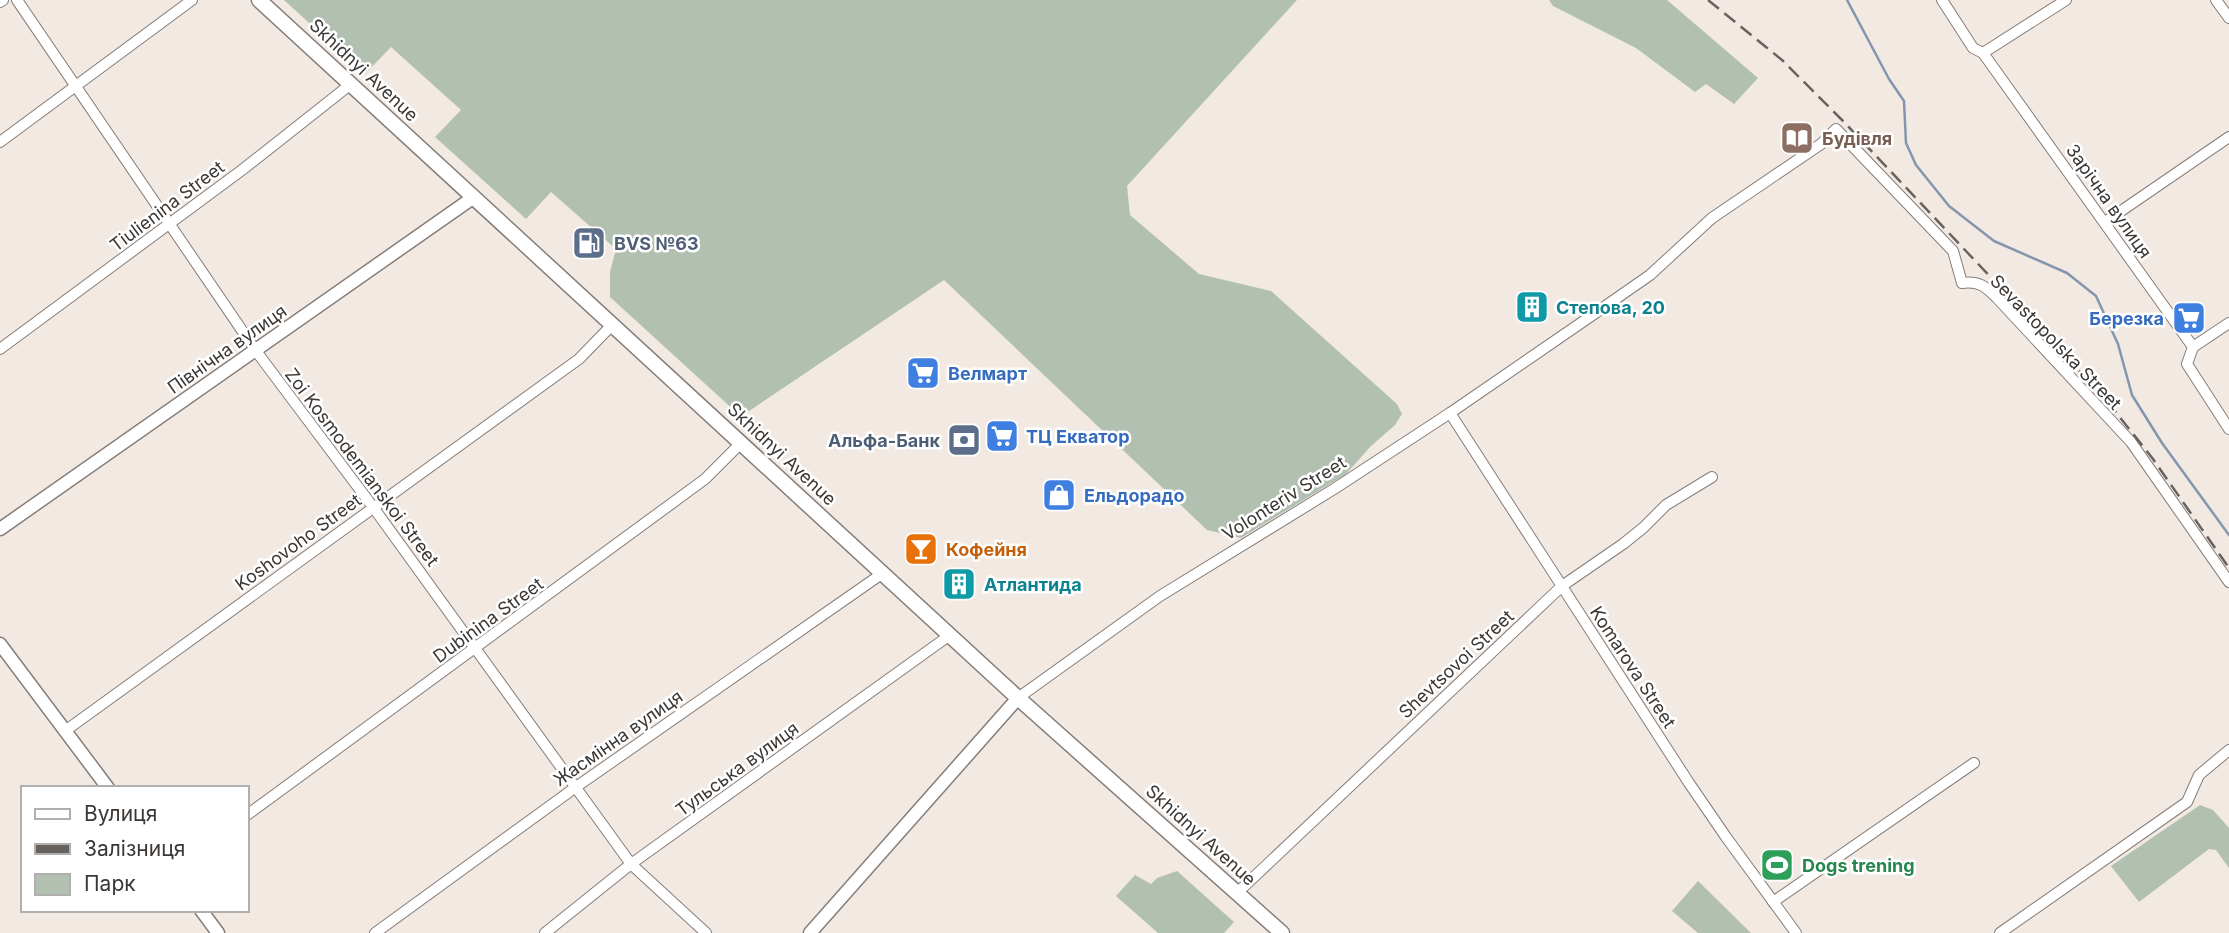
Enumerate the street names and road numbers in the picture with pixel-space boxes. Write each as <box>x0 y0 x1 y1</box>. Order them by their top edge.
street label: Skhidnyi Avenue <box>305 14 423 126</box>
street label: Зарічна вулиця <box>2062 140 2156 262</box>
street label: Tiulienina Street <box>106 156 228 256</box>
street label: Sevastopolska Street <box>1986 270 2126 414</box>
street label: Північна вулиця <box>164 300 290 398</box>
street label: Zoi Kosmodemianskoi Street <box>281 364 443 570</box>
street label: Skhidnyi Avenue <box>723 398 841 510</box>
street label: Volonteriv Street <box>1218 451 1350 544</box>
street label: Koshovoho Street <box>231 489 365 595</box>
street label: Dubinina Street <box>429 573 547 667</box>
street label: Komarova Street <box>1586 602 1680 732</box>
street label: Shevtsovoi Street <box>1394 605 1518 723</box>
street label: Жасмінна вулиця <box>550 686 686 790</box>
street label: Тульська вулиця <box>672 717 802 821</box>
street label: Skhidnyi Avenue <box>1142 780 1260 890</box>

